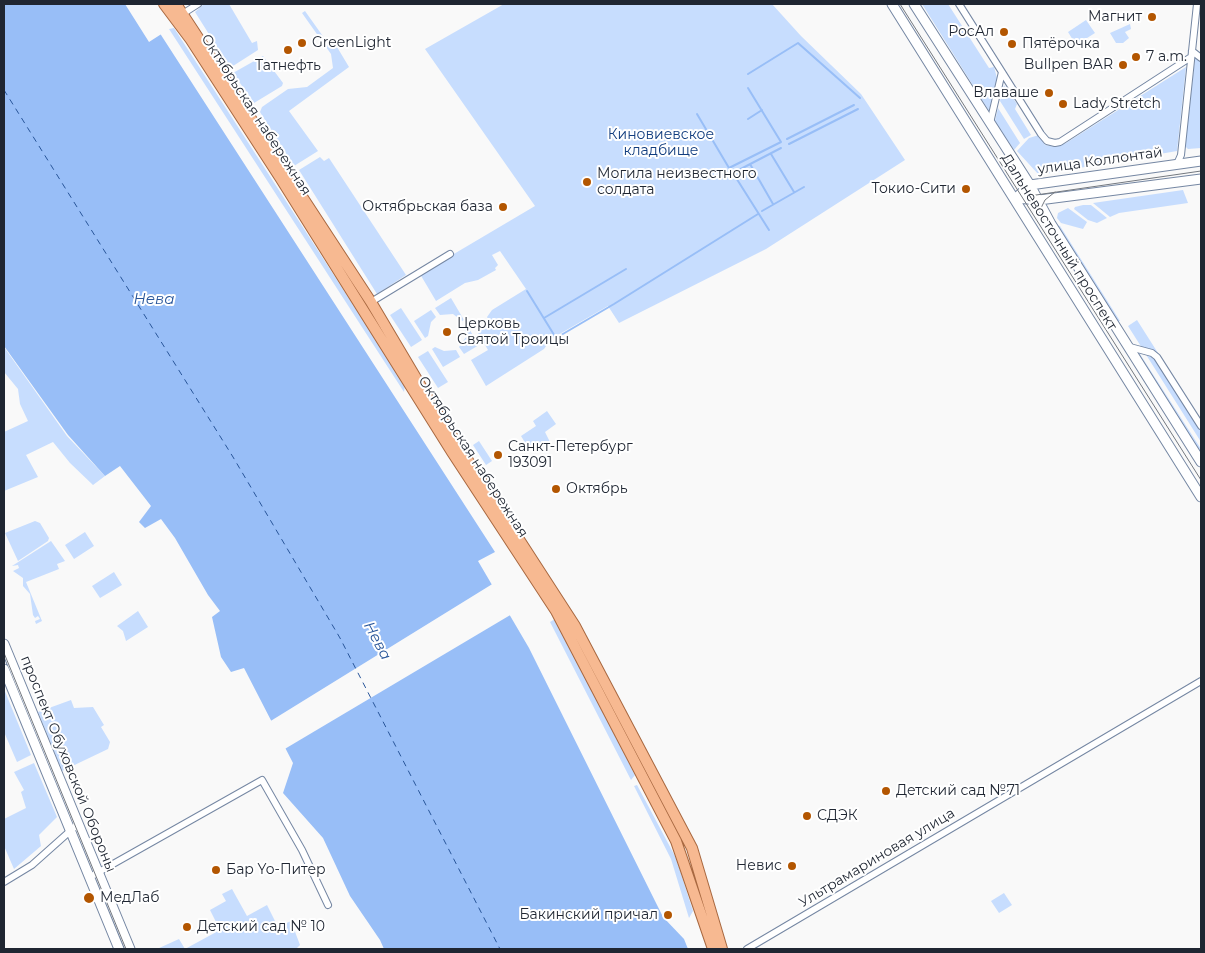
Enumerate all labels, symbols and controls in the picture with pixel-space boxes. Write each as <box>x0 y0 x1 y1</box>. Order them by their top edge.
place label: Магнит <box>1088 9 1142 25</box>
marker: Магнит <box>1146 11 1158 23</box>
place label: РосАл <box>948 24 994 40</box>
marker: РосАл <box>998 26 1010 38</box>
street label: Октябрьская набережная <box>198 31 314 199</box>
place label: GreenLight <box>312 35 391 51</box>
place label: Пятёрочка <box>1022 36 1100 52</box>
marker: GreenLight <box>296 37 308 49</box>
marker: Пятёрочка <box>1006 38 1018 50</box>
marker: Татнефть <box>282 44 294 56</box>
place label: 7 a.m. <box>1146 49 1187 65</box>
marker: 7 a.m. <box>1130 51 1142 63</box>
place label: Bullpen BAR <box>1024 57 1113 73</box>
place label: Татнефть <box>255 58 321 74</box>
marker: Bullpen BAR <box>1117 59 1129 71</box>
place label: Влаваше <box>973 85 1039 101</box>
marker: Влаваше <box>1043 87 1055 99</box>
place label: Lady Stretch <box>1073 96 1161 112</box>
marker: Lady Stretch <box>1057 98 1069 110</box>
park label: Киновиевское кладбище <box>608 127 714 160</box>
street label: улица Коллонтай <box>1036 144 1164 178</box>
street label: Дальневосточный проспект <box>998 151 1120 333</box>
place label: Могила неизвестного солдата <box>597 166 757 198</box>
marker: Могила неизвестного солдата <box>581 176 593 188</box>
place label: Токио-Сити <box>871 181 956 197</box>
marker: Токио-Сити <box>960 183 972 195</box>
place label: Октябрьская база <box>362 199 493 215</box>
marker: Октябрьская база <box>497 201 509 213</box>
water label: Нева <box>133 291 175 309</box>
place label: Церковь Святой Троицы <box>457 316 569 348</box>
marker: Церковь Святой Троицы <box>441 326 453 338</box>
street label: Октябрьская набережная <box>415 373 531 541</box>
place label: Санкт-Петербург 193091 <box>508 439 633 472</box>
marker: Санкт-Петербург 193091 <box>492 449 504 461</box>
place label: Октябрь <box>566 481 628 497</box>
marker: Октябрь <box>550 483 562 495</box>
water label: Нева <box>359 619 395 663</box>
street label: проспект Обуховской Обороны <box>17 653 119 875</box>
place label: Детский сад №71 <box>896 783 1020 799</box>
marker: Детский сад №71 <box>880 785 892 797</box>
street label: Ультрамариновая улица <box>796 805 958 911</box>
place label: СДЭК <box>817 808 858 824</box>
marker: СДЭК <box>801 810 813 822</box>
place label: Невис <box>736 858 782 874</box>
marker: Невис <box>786 860 798 872</box>
place label: Бар Yo-Питер <box>226 862 326 878</box>
marker: Бар Yo-Питер <box>210 864 222 876</box>
place label: МедЛаб <box>100 890 159 906</box>
marker: МедЛаб <box>82 891 96 905</box>
place label: Бакинский причал <box>519 907 658 923</box>
marker: Бакинский причал <box>662 909 674 921</box>
place label: Детский сад № 10 <box>197 919 325 935</box>
marker: Детский сад № 10 <box>181 921 193 933</box>

